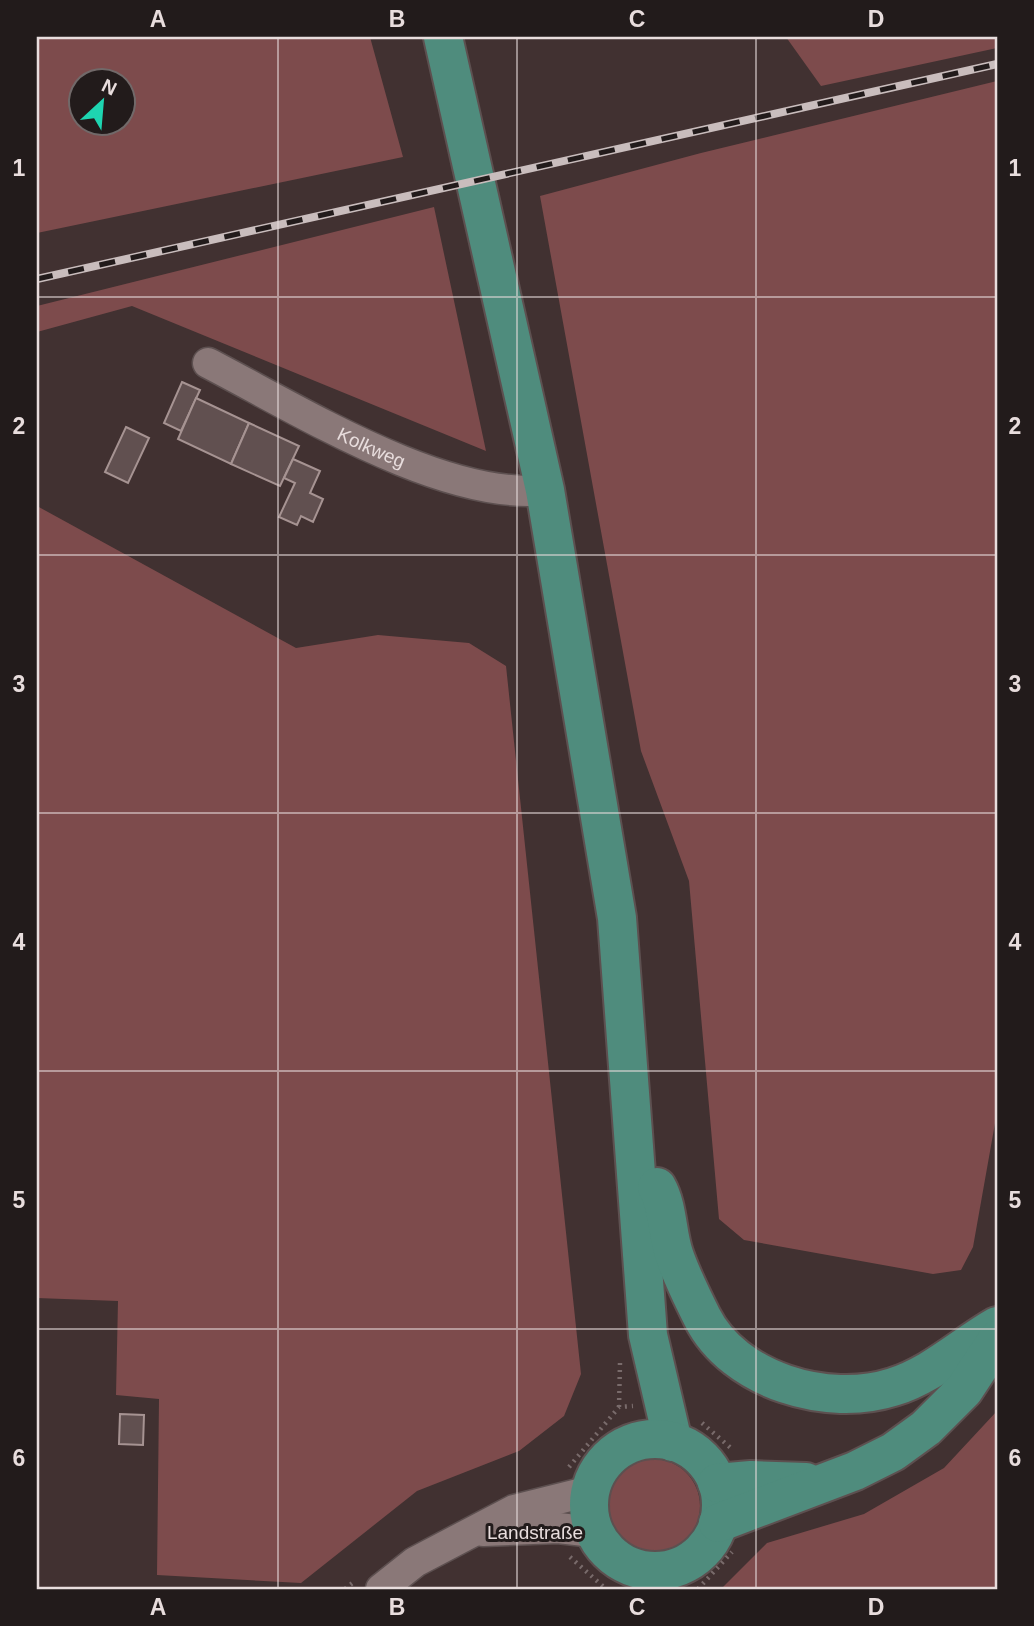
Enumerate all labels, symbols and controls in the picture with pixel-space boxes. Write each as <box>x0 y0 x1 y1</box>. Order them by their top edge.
text: A <box>150 6 166 32</box>
text: B <box>389 6 405 32</box>
text: C <box>629 6 645 32</box>
text: D <box>868 6 884 32</box>
north arrow <box>66 66 136 136</box>
text: N <box>98 75 120 100</box>
text: 1 <box>13 155 26 181</box>
text: 1 <box>1009 155 1022 181</box>
text: 2 <box>13 413 25 439</box>
text: 2 <box>1009 413 1021 439</box>
street label: Kolkweg <box>334 423 408 472</box>
text: 3 <box>13 671 25 697</box>
text: 3 <box>1009 671 1021 697</box>
text: 4 <box>13 929 26 955</box>
text: 4 <box>1009 929 1022 955</box>
text: 5 <box>13 1187 26 1213</box>
text: 5 <box>1009 1187 1022 1213</box>
text: 6 <box>13 1445 25 1471</box>
text: 6 <box>1009 1445 1021 1471</box>
street label: Landstraße <box>487 1522 583 1543</box>
text: A <box>150 1594 166 1620</box>
text: B <box>389 1594 405 1620</box>
text: C <box>629 1594 645 1620</box>
text: D <box>868 1594 884 1620</box>

